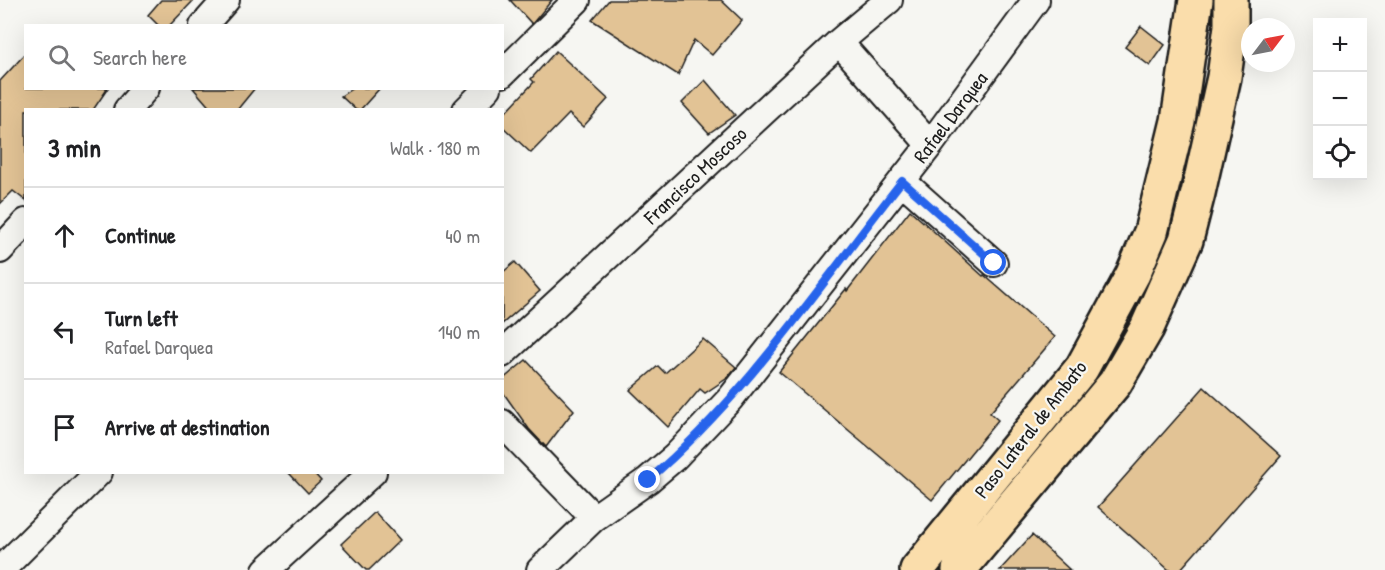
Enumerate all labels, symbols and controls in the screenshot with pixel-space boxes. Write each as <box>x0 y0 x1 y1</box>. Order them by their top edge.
north arrow <box>1241 18 1295 72</box>
map controls <box>1313 18 1367 180</box>
button: + <box>1313 18 1367 72</box>
search box <box>24 24 504 90</box>
icon: search <box>45 41 78 74</box>
text: Search here <box>93 42 187 72</box>
street label: Rafael Darquea <box>907 66 993 168</box>
button: − <box>1313 72 1367 126</box>
street label: Francisco Moscoso <box>637 120 752 230</box>
button: locate <box>1313 126 1367 180</box>
text: 3 min <box>48 130 101 165</box>
text: Walk · 180 m <box>390 134 480 161</box>
icon: ahead <box>48 219 81 252</box>
text: Continue <box>105 220 176 250</box>
text: 40 m <box>445 222 480 249</box>
route start <box>980 249 1006 275</box>
text: Turn left <box>105 303 178 333</box>
icon: left <box>48 315 81 348</box>
text: 140 m <box>438 318 480 345</box>
text: Rafael Darquea <box>105 333 213 360</box>
street label: Paso Lateral de Ambato <box>968 354 1092 504</box>
icon: arrive <box>48 411 81 444</box>
text: Arrive at destination <box>105 412 270 442</box>
route end <box>634 466 660 492</box>

